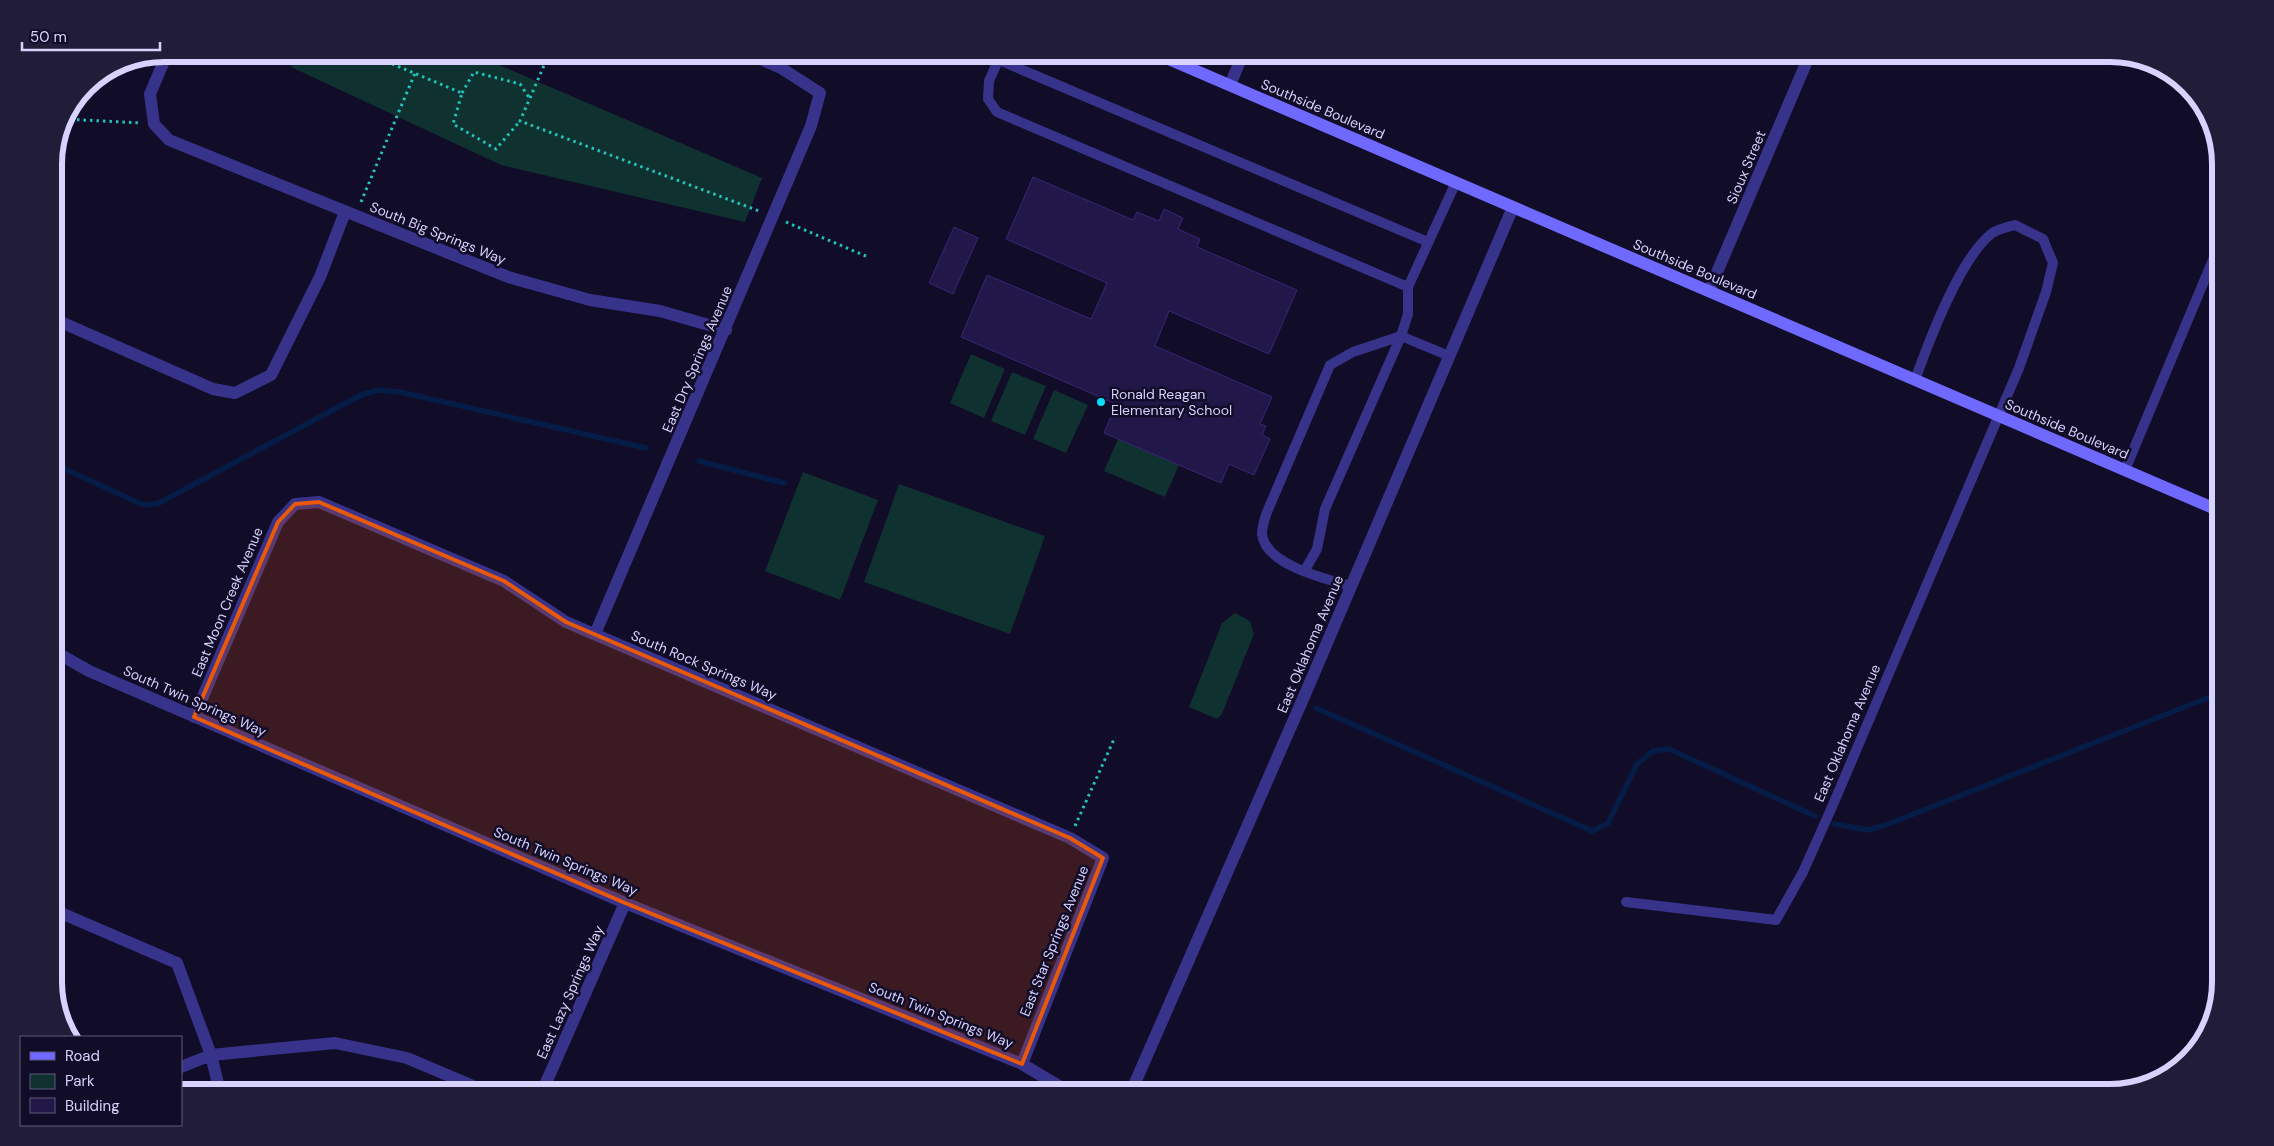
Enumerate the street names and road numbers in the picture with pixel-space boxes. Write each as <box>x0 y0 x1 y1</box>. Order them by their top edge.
street label: Southside Boulevard <box>1258 75 1388 143</box>
street label: Sioux Street <box>1722 128 1770 206</box>
street label: South Big Springs Way <box>367 197 509 269</box>
street label: Southside Boulevard <box>1630 235 1760 303</box>
street label: East Dry Springs Avenue <box>658 283 736 435</box>
street label: Southside Boulevard <box>2002 395 2132 463</box>
street label: East Moon Creek Avenue <box>187 524 267 680</box>
street label: East Oklahoma Avenue <box>1273 572 1347 716</box>
street label: South Rock Springs Way <box>628 626 780 704</box>
street label: South Twin Springs Way <box>121 661 270 741</box>
street label: East Oklahoma Avenue <box>1810 661 1884 805</box>
street label: South Twin Springs Way <box>491 822 641 900</box>
street label: East Star Springs Avenue <box>1015 863 1093 1019</box>
street label: East Lazy Springs Way <box>532 922 608 1062</box>
street label: South Twin Springs Way <box>866 978 1016 1052</box>

